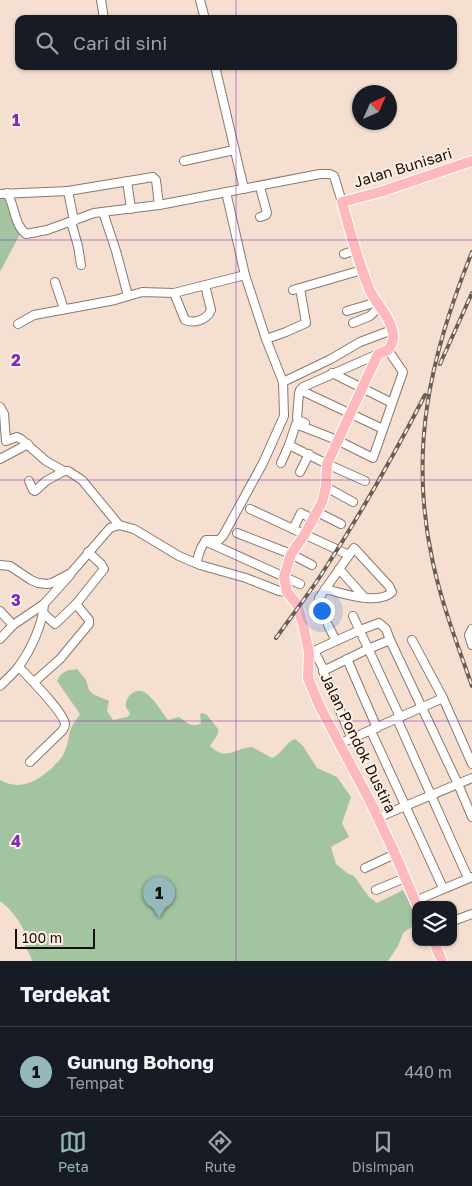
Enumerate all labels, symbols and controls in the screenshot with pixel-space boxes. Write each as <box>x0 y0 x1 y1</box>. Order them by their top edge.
search box <box>15 15 457 70</box>
icon: search <box>33 29 61 57</box>
text: Cari di sini <box>73 31 167 54</box>
north arrow <box>352 85 397 130</box>
text: 1 <box>12 110 20 130</box>
street label: Jalan Bunisari <box>351 144 454 191</box>
text: 2 <box>11 350 21 370</box>
text: 3 <box>11 590 21 610</box>
your location <box>309 598 335 624</box>
street label: Jalan Pondok Dustira <box>317 670 401 815</box>
text: 4 <box>11 831 21 851</box>
pin: 1 <box>143 877 175 918</box>
map controls <box>412 901 457 946</box>
button: layers <box>412 901 457 946</box>
scale bar <box>15 926 95 949</box>
text: 100 m <box>22 929 62 946</box>
text: Terdekat <box>20 981 110 1007</box>
text: Gunung Bohong <box>67 1050 214 1073</box>
text: 1 <box>32 1062 40 1082</box>
text: 440 m <box>404 1062 452 1082</box>
text: Tempat <box>67 1073 124 1093</box>
tab: Peta <box>58 1128 89 1175</box>
tab: Rute <box>204 1128 236 1175</box>
tab: Disimpan <box>352 1128 414 1175</box>

